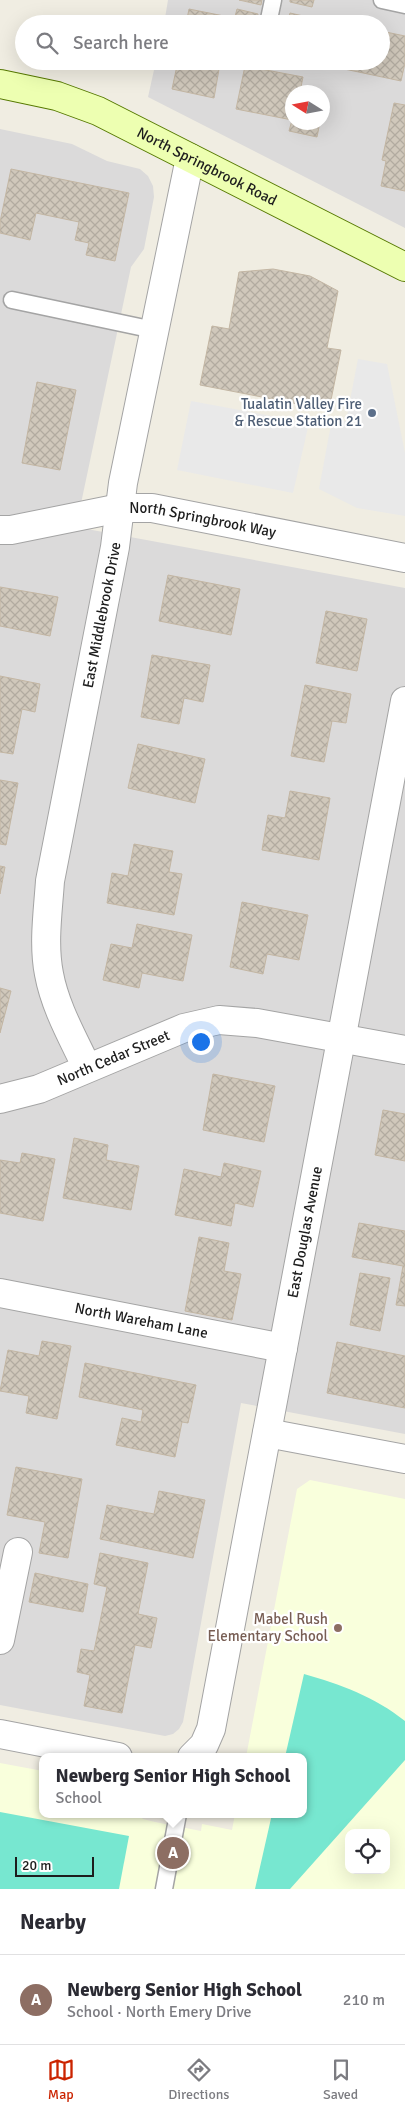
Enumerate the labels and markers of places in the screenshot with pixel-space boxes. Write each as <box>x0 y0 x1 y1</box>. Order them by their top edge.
place label: Tualatin Valley Fire & Rescue Station 21 <box>234 395 362 430</box>
marker: Tualatin Valley Fire & Rescue Station 21 <box>366 407 378 419</box>
place label: Mabel Rush Elementary School <box>207 1610 328 1645</box>
marker: Mabel Rush Elementary School <box>332 1622 344 1634</box>
pin: A <box>157 1834 189 1872</box>

